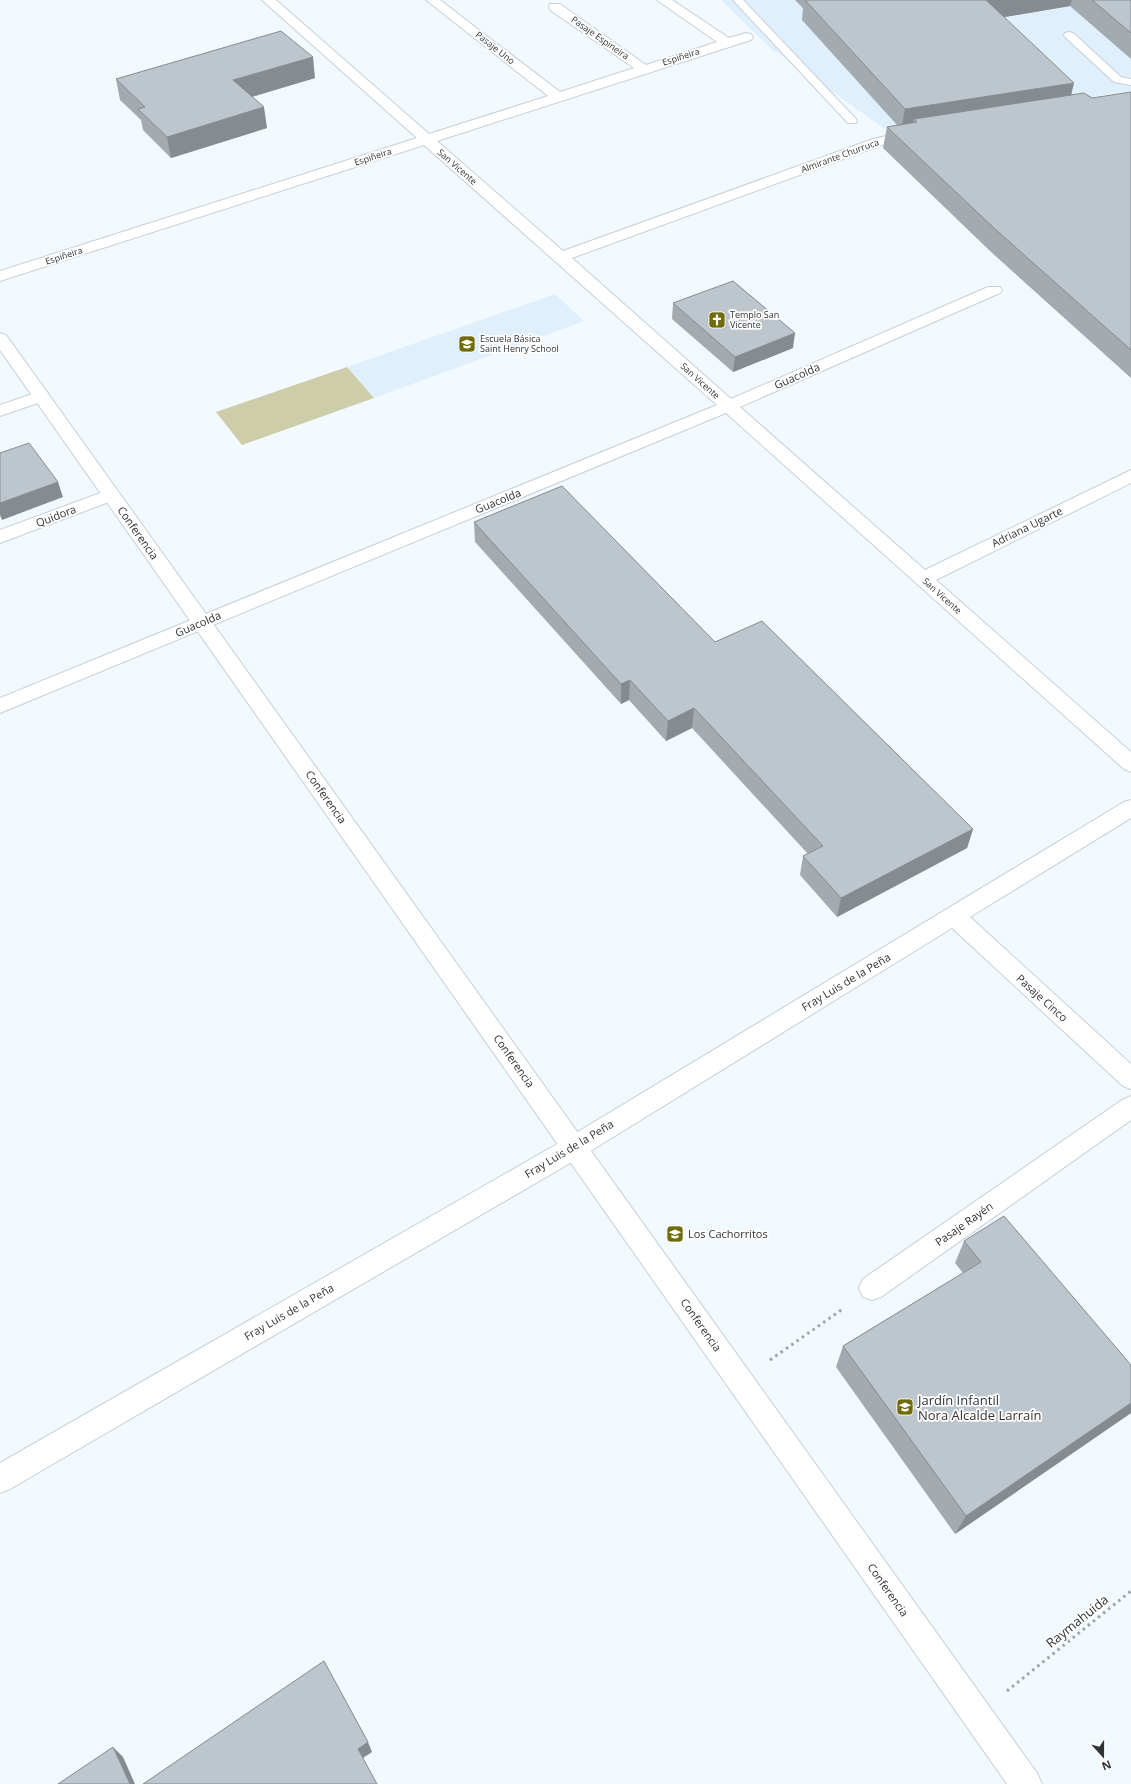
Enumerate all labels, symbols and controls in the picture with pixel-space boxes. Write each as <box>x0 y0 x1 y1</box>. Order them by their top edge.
street label: Pasaje Espineira <box>569 13 632 62</box>
street label: Pasaje Uno <box>473 28 518 67</box>
street label: Espiñeira <box>660 44 701 69</box>
street label: Almirante Churruca <box>799 135 881 176</box>
street label: Espiñeira <box>352 144 393 169</box>
street label: San Vicente <box>435 146 480 187</box>
street label: Espiñeira <box>43 243 84 268</box>
place label: Templo San Vicente <box>730 308 779 331</box>
church icon: Templo San Vicente <box>707 310 727 330</box>
place label: Escuela Básica Saint Henry School <box>480 332 559 355</box>
school or university icon: Escuela Básica Saint Henry School <box>457 334 477 354</box>
street label: Guacolda <box>772 359 822 392</box>
street label: San Vicente <box>678 360 723 402</box>
street label: Guacolda <box>473 485 523 517</box>
street label: Quidora <box>34 501 78 530</box>
street label: Conferencia <box>115 503 162 562</box>
street label: Adriana Ugarte <box>989 503 1065 550</box>
street label: San Vicente <box>920 575 965 617</box>
street label: Guacolda <box>173 607 223 640</box>
street label: Conferencia <box>303 767 350 826</box>
street label: Fray Luis de la Peña <box>799 949 893 1014</box>
street label: Pasaje Cinco <box>1013 971 1072 1025</box>
street label: Conferencia <box>491 1031 538 1090</box>
street label: Fray Luis de la Peña <box>522 1116 616 1181</box>
street label: Pasaje Rayén <box>932 1198 996 1249</box>
school or university icon: Los Cachorritos <box>665 1224 685 1244</box>
place label: Los Cachorritos <box>688 1226 768 1241</box>
street label: Fray Luis de la Peña <box>241 1280 336 1343</box>
street label: Conferencia <box>678 1295 725 1354</box>
place label: Jardín Infantil Nora Alcalde Larraín <box>916 1391 1042 1424</box>
school or university icon: Jardín Infantil Nora Alcalde Larraín <box>895 1397 915 1417</box>
street label: Conferencia <box>865 1560 912 1619</box>
street label: Raymahuida <box>1042 1590 1112 1652</box>
north arrow <box>1083 1736 1123 1776</box>
text: N <box>1100 1757 1114 1774</box>

